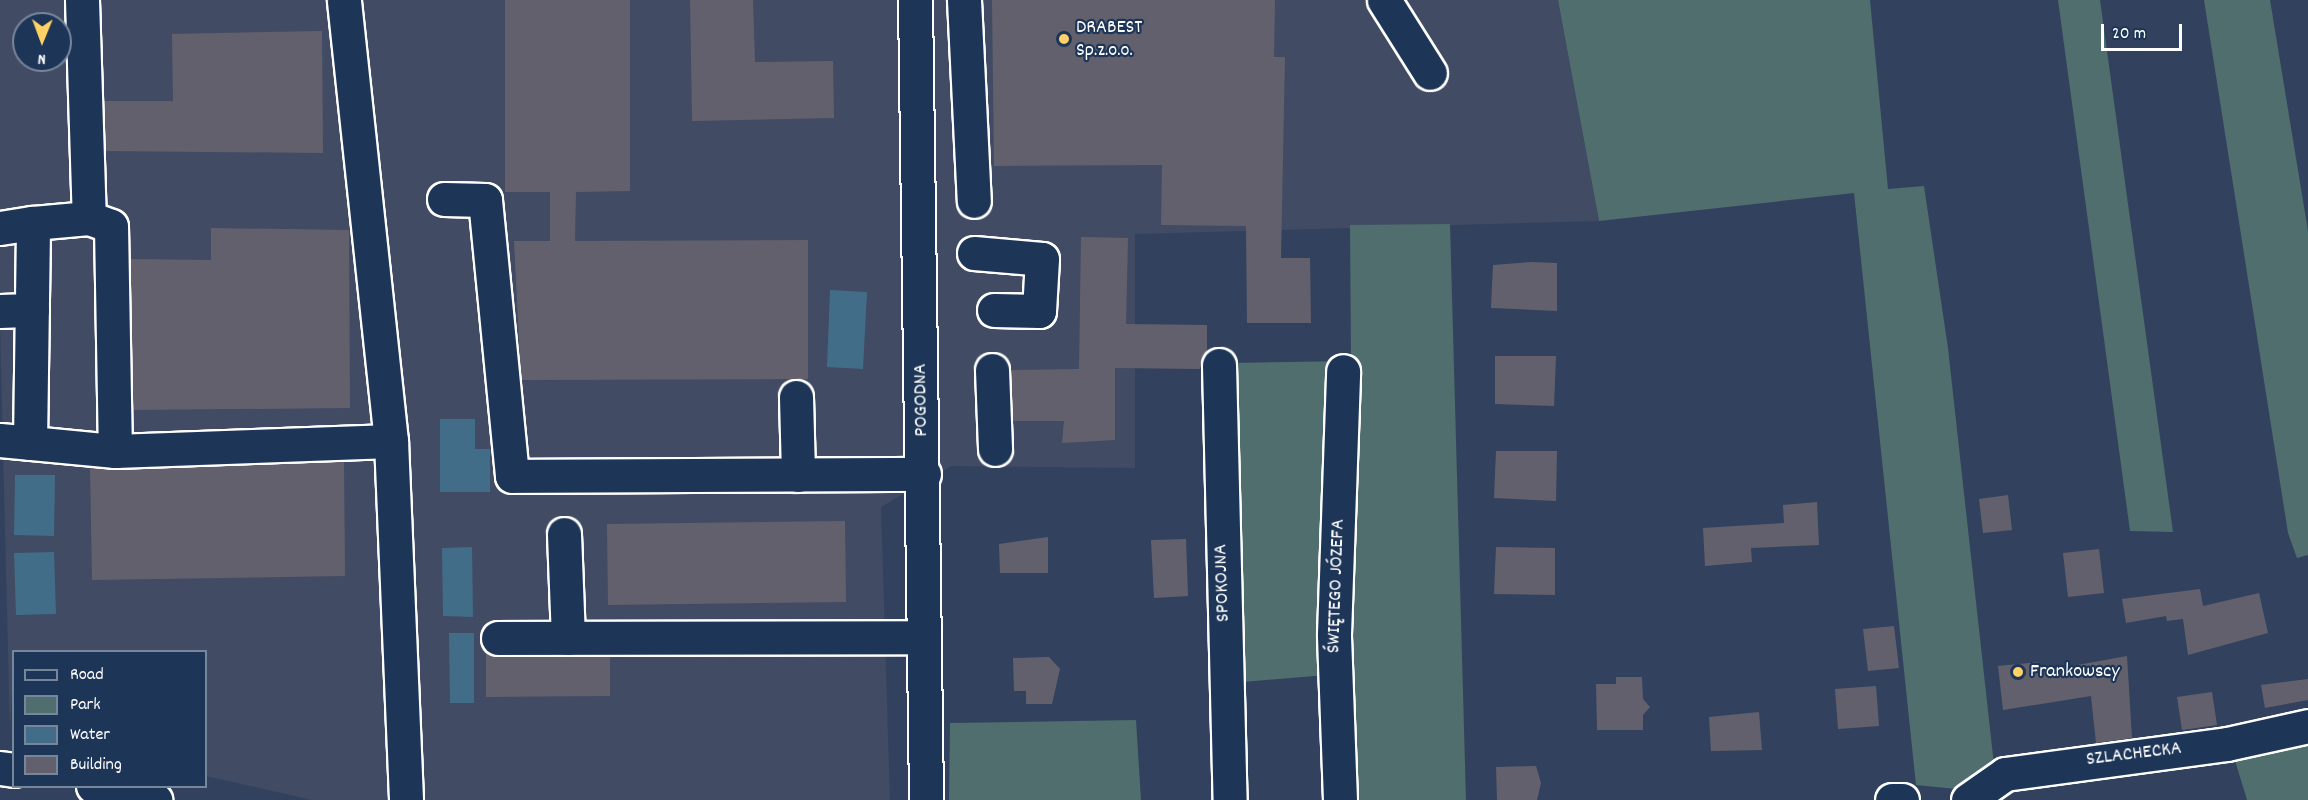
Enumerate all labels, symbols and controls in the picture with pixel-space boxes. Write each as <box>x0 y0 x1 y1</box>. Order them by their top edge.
north arrow <box>12 12 72 72</box>
scale bar <box>2104 12 2185 50</box>
place label: DRABEST Sp.z.o.o. <box>1076 16 1142 63</box>
text: 20 m <box>2112 22 2146 47</box>
marker: DRABEST Sp.z.o.o. <box>1057 32 1071 46</box>
text: N <box>38 47 46 70</box>
street label: POGODNA <box>909 363 935 437</box>
street label: ŚWIĘTEGO JÓZEFA <box>1323 519 1351 653</box>
street label: SPOKOJNA <box>1210 544 1236 622</box>
legend <box>12 650 207 788</box>
place label: Frankowscy <box>2030 660 2119 684</box>
text: Road <box>70 663 104 688</box>
marker: Frankowscy <box>2011 665 2025 679</box>
text: Park <box>70 693 101 718</box>
text: Water <box>70 723 110 748</box>
street label: SZLACHECKA <box>2085 737 2183 773</box>
text: Building <box>70 753 122 778</box>

